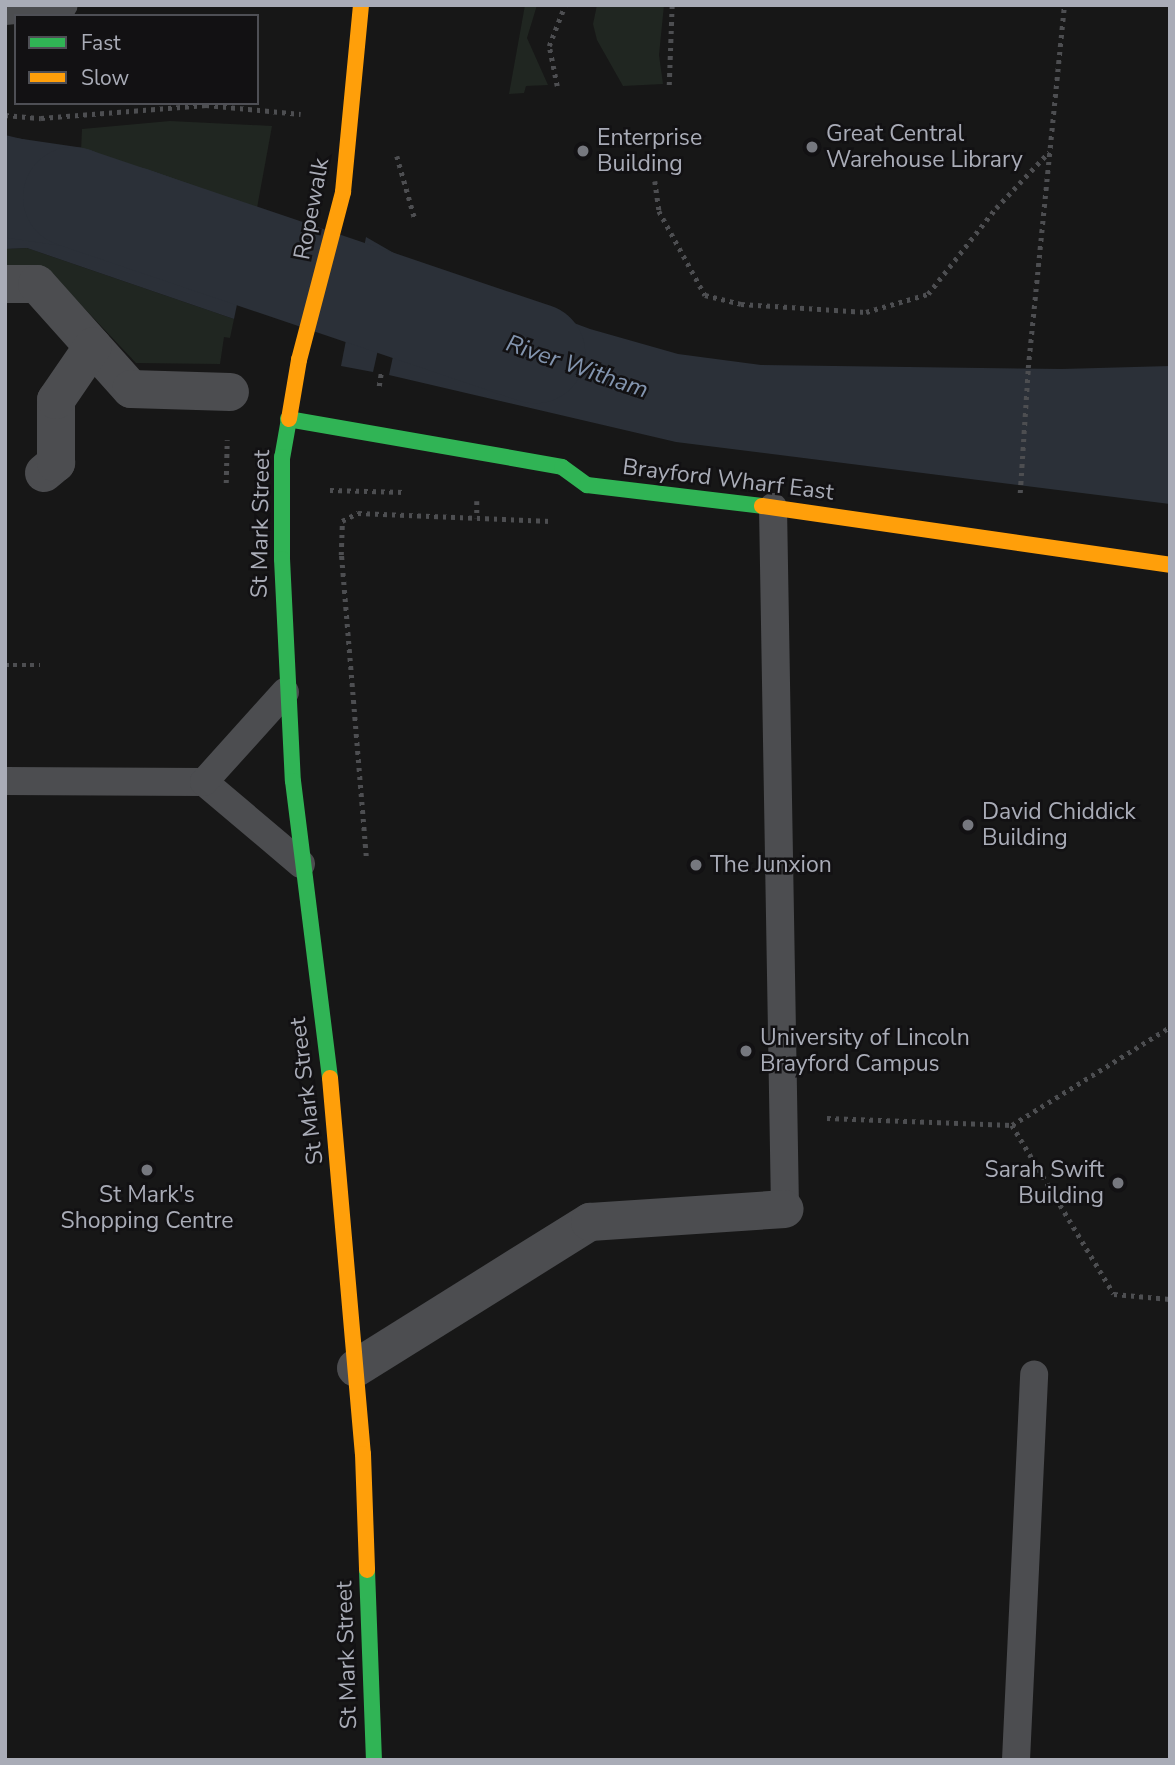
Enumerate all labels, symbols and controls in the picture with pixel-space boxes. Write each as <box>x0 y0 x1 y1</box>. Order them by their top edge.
legend <box>14 14 259 105</box>
text: Fast <box>81 29 121 57</box>
text: Slow <box>81 64 129 92</box>
place label: Great Central Warehouse Library <box>826 120 1023 174</box>
place label: Enterprise Building <box>597 124 702 178</box>
marker: Great Central Warehouse Library <box>804 139 820 155</box>
marker: Enterprise Building <box>575 143 591 159</box>
street label: Ropewalk <box>289 156 335 262</box>
water label: River Witham <box>502 329 652 405</box>
street label: St Mark Street <box>246 450 276 598</box>
street label: Brayford Wharf East <box>621 453 835 507</box>
place label: David Chiddick Building <box>982 798 1136 852</box>
marker: David Chiddick Building <box>960 817 976 833</box>
place label: The Junxion <box>710 851 832 879</box>
marker: The Junxion <box>688 857 704 873</box>
street label: St Mark Street <box>284 1016 330 1166</box>
place label: University of Lincoln Brayford Campus <box>760 1024 970 1078</box>
marker: University of Lincoln Brayford Campus <box>738 1043 754 1059</box>
place label: Sarah Swift Building <box>985 1156 1104 1210</box>
marker: St Mark's Shopping Centre <box>139 1162 155 1178</box>
marker: Sarah Swift Building <box>1110 1175 1126 1191</box>
place label: St Mark's Shopping Centre <box>61 1181 233 1235</box>
street label: St Mark Street <box>331 1580 363 1730</box>

